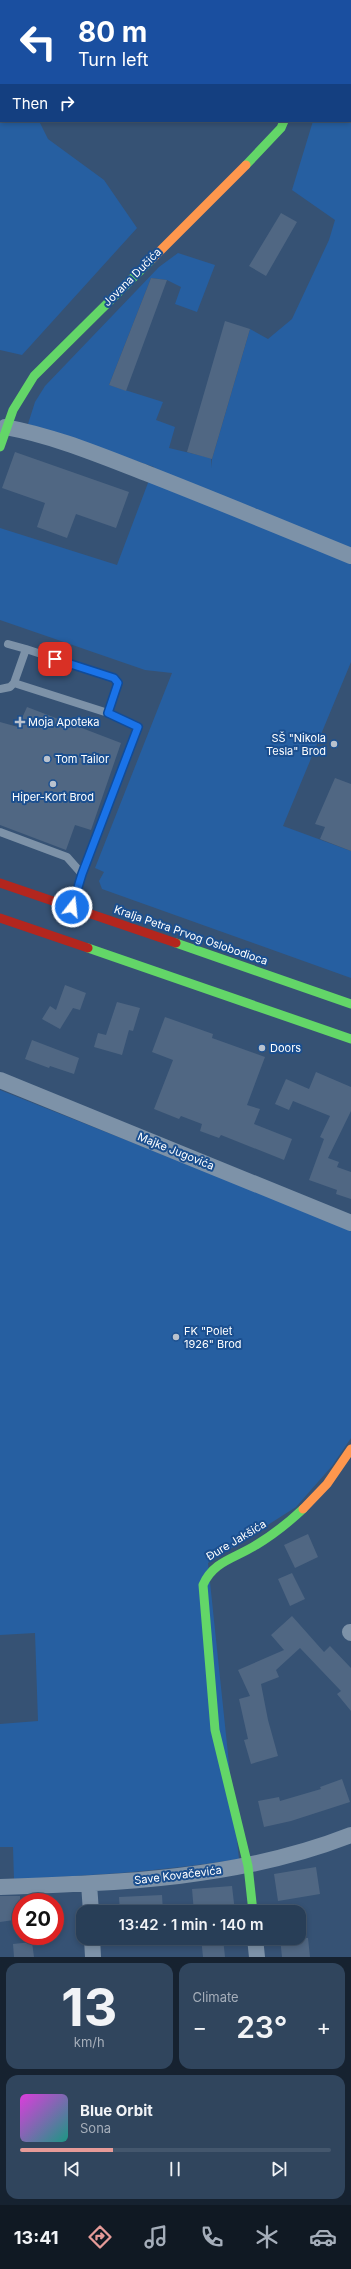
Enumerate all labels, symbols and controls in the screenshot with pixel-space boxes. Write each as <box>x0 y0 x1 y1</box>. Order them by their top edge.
text: 80 m <box>78 15 147 49</box>
icon: left <box>12 16 64 68</box>
text: Turn left <box>78 49 148 70</box>
icon: right <box>56 92 78 114</box>
text: Then <box>12 94 48 113</box>
street label: Jovana Dučića <box>100 245 164 309</box>
pin <box>38 642 72 676</box>
icon: arrive <box>44 648 66 670</box>
place label: Moja Apoteka <box>28 715 100 729</box>
marker: Moja Apoteka <box>15 717 25 727</box>
place label: SŠ "Nikola Tesla" Brod <box>266 731 326 758</box>
marker: SŠ "Nikola Tesla" Brod <box>329 739 339 749</box>
place label: Tom Tailor <box>55 752 109 766</box>
marker: Tom Tailor <box>42 754 52 764</box>
marker: Hiper-Kort Brod <box>48 779 58 789</box>
place label: Hiper-Kort Brod <box>12 790 94 804</box>
position arrow <box>51 886 93 928</box>
street label: Kralja Petra Prvog Oslobodioca <box>112 902 270 968</box>
place label: Doors <box>270 1041 301 1055</box>
marker: Doors <box>257 1043 267 1053</box>
street label: Majke Jugovića <box>136 1129 216 1173</box>
place label: FK "Polet 1926" Brod <box>184 1324 242 1351</box>
marker: FK "Polet 1926" Brod <box>171 1332 181 1342</box>
street label: Đure Jakšića <box>203 1517 269 1563</box>
street label: Save Kovačevića <box>133 1863 223 1887</box>
speed limit sign: 20 <box>12 1893 64 1945</box>
text: 13:42 · 1 min · 140 m <box>119 1915 263 1934</box>
text: 13 <box>61 1976 117 2039</box>
text: Climate <box>193 1989 239 2005</box>
text: 23° <box>236 2009 287 2045</box>
text: − <box>193 2014 207 2040</box>
text: + <box>316 2014 331 2040</box>
text: km/h <box>74 2034 105 2050</box>
text: Blue Orbit <box>80 2101 153 2120</box>
text: Sona <box>80 2120 111 2136</box>
icon: previous <box>61 2158 83 2180</box>
icon: pause <box>164 2158 186 2180</box>
icon: next <box>268 2158 290 2180</box>
icon: directions <box>86 2223 114 2251</box>
icon: music <box>142 2223 170 2251</box>
icon: phone <box>198 2223 226 2251</box>
icon: climate <box>253 2223 281 2251</box>
icon: car <box>309 2223 337 2251</box>
text: 13:41 <box>14 2227 59 2248</box>

